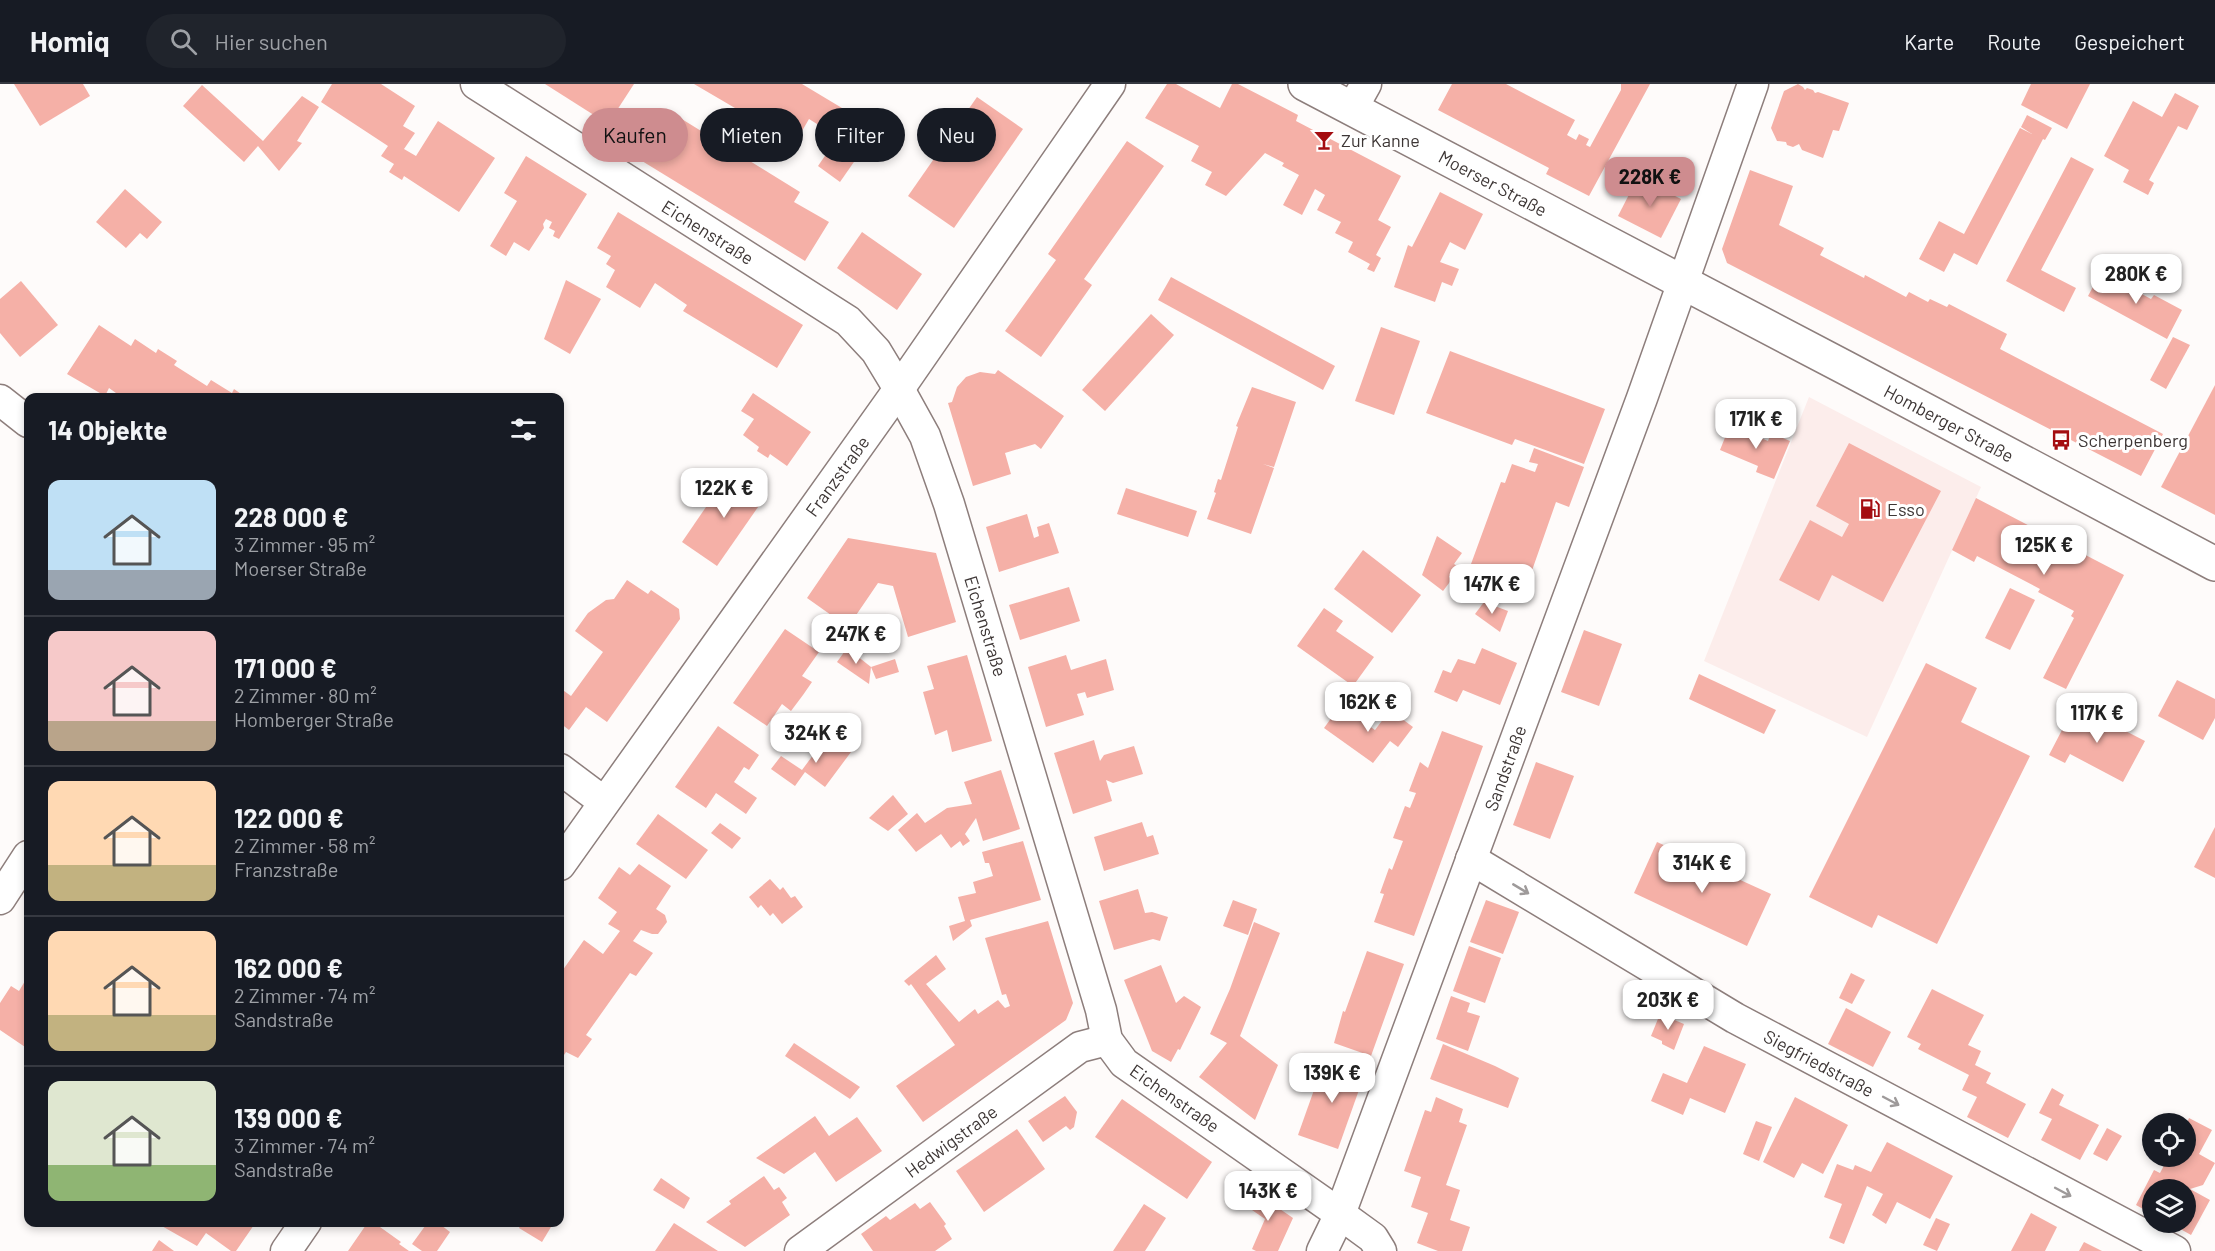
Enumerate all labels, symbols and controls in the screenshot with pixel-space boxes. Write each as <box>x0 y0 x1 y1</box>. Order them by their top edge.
search box <box>146 14 566 68</box>
text: Homiq <box>30 24 110 58</box>
icon: search <box>167 25 200 58</box>
text: Hier suchen <box>215 28 328 54</box>
text: Karte <box>1904 29 1954 54</box>
text: Route <box>1987 29 2041 54</box>
text: Gespeichert <box>2074 29 2185 54</box>
chip: Kaufen <box>582 108 688 162</box>
chip: Mieten <box>700 108 803 162</box>
chip: Filter <box>815 108 905 162</box>
chip: Neu <box>917 108 996 162</box>
bar icon: Zur Kanne <box>1312 128 1336 152</box>
place label: Zur Kanne <box>1341 129 1420 151</box>
street label: Moerser Straße <box>1435 145 1551 221</box>
pin: 228K € <box>1601 157 1699 208</box>
text: 228K € <box>1619 164 1681 188</box>
street label: Eichenstraße <box>658 195 758 269</box>
pin: 280K € <box>2087 254 2185 305</box>
text: 280K € <box>2105 261 2167 285</box>
street label: Homberger Straße <box>1880 380 2018 466</box>
pin: 171K € <box>1707 399 1805 450</box>
text: 171K € <box>1729 406 1783 430</box>
icon: filters <box>507 413 540 446</box>
text: 14 Objekte <box>48 414 168 445</box>
bus stop icon: Scherpenberg <box>2049 428 2073 452</box>
place label: Scherpenberg <box>2078 429 2188 451</box>
street label: Franzstraße <box>800 432 874 520</box>
pin: 122K € <box>675 468 773 519</box>
text: 122K € <box>695 475 753 499</box>
fuel station icon: Esso <box>1858 497 1882 521</box>
place label: Esso <box>1887 498 1925 520</box>
text: 228 000 € <box>234 501 349 532</box>
icon: home <box>96 504 168 576</box>
pin: 125K € <box>1995 525 2093 576</box>
text: 3 Zimmer · 95 m² <box>234 532 375 556</box>
text: 125K € <box>2015 532 2073 556</box>
text: Moerser Straße <box>234 556 367 580</box>
pin: 147K € <box>1443 564 1541 615</box>
text: 147K € <box>1464 571 1520 595</box>
street label: Eichenstraße <box>960 573 1012 679</box>
pin: 247K € <box>807 614 905 665</box>
text: 247K € <box>826 621 886 645</box>
text: 171 000 € <box>234 652 337 683</box>
icon: home <box>96 655 168 727</box>
pin: 162K € <box>1319 682 1417 733</box>
text: 2 Zimmer · 80 m² <box>234 683 377 707</box>
text: 162K € <box>1339 689 1397 713</box>
pin: 117K € <box>2048 693 2146 744</box>
text: 117K € <box>2070 700 2124 724</box>
text: Homberger Straße <box>234 707 394 731</box>
pin: 324K € <box>767 713 865 764</box>
text: 324K € <box>784 720 848 744</box>
street label: Sandstraße <box>1479 722 1531 814</box>
text: 122 000 € <box>234 802 344 833</box>
icon: home <box>96 805 168 877</box>
text: 2 Zimmer · 58 m² <box>234 833 376 857</box>
pin: 314K € <box>1653 843 1751 894</box>
text: 314K € <box>1672 850 1732 874</box>
text: Franzstraße <box>234 857 338 881</box>
one-way arrow <box>1512 883 1529 895</box>
text: 162 000 € <box>234 952 343 983</box>
icon: home <box>96 955 168 1027</box>
pin: 203K € <box>1619 980 1717 1031</box>
text: 2 Zimmer · 74 m² <box>234 983 375 1007</box>
text: 203K € <box>1637 987 1699 1011</box>
text: Sandstraße <box>234 1007 334 1031</box>
street label: Siegfriedstraße <box>1760 1025 1878 1101</box>
pin: 139K € <box>1283 1053 1381 1104</box>
street label: Eichenstraße <box>1126 1059 1224 1137</box>
text: 139K € <box>1303 1060 1361 1084</box>
one-way arrow <box>1881 1095 1899 1107</box>
street label: Hedwigstraße <box>901 1100 1001 1182</box>
text: 139 000 € <box>234 1102 342 1133</box>
icon: home <box>96 1105 168 1177</box>
map controls <box>2142 1113 2196 1233</box>
button: locate <box>2142 1113 2196 1167</box>
text: 3 Zimmer · 74 m² <box>234 1133 375 1157</box>
text: Sandstraße <box>234 1157 334 1181</box>
pin: 143K € <box>1219 1171 1317 1222</box>
text: 143K € <box>1238 1178 1298 1202</box>
button: layers <box>2142 1179 2196 1233</box>
one-way arrow <box>2054 1186 2071 1198</box>

